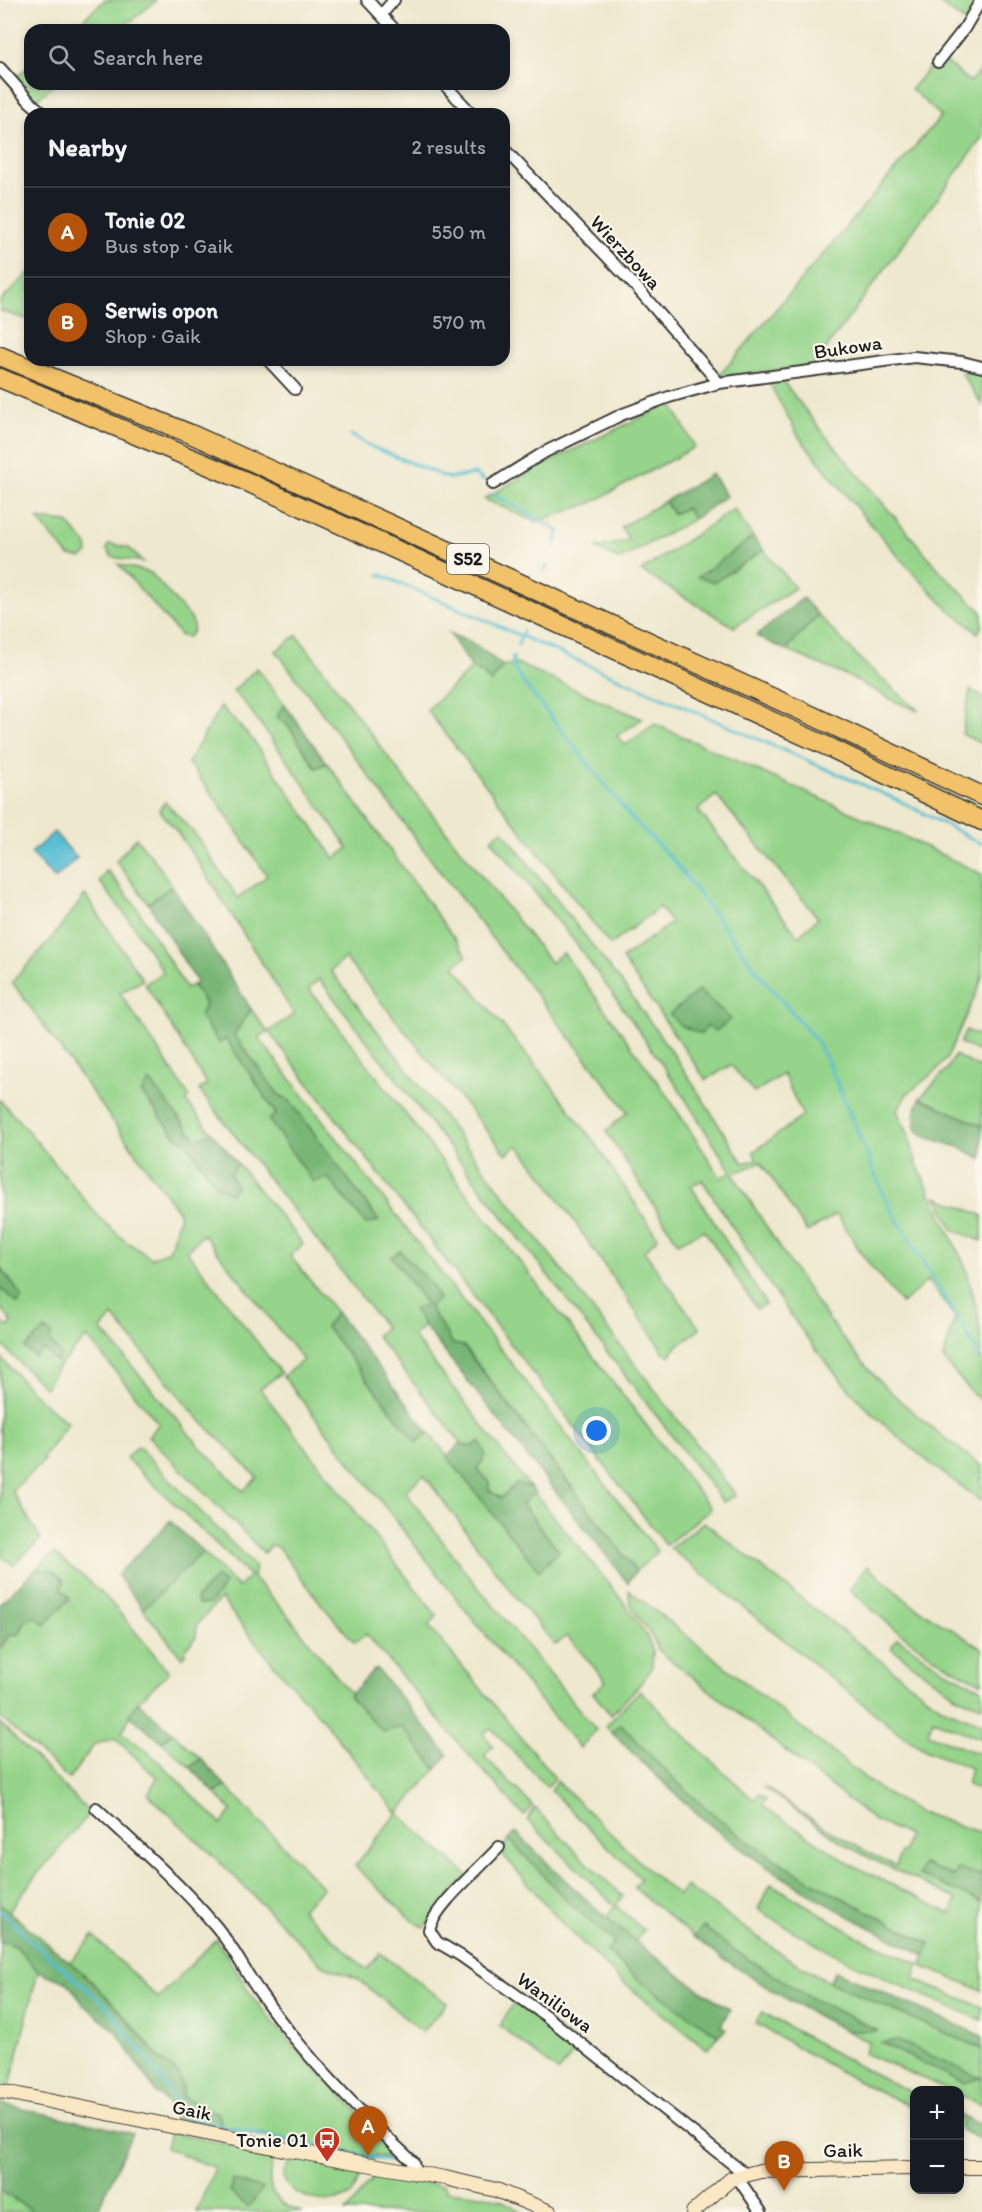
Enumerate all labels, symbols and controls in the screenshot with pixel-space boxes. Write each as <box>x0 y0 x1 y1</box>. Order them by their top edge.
search box <box>24 24 510 90</box>
icon: search <box>45 41 78 74</box>
text: Search here <box>93 44 203 71</box>
text: Nearby <box>48 131 127 163</box>
text: 2 results <box>412 135 486 159</box>
text: Tonie 02 <box>105 207 185 234</box>
street label: Wierzbowa <box>585 210 667 295</box>
text: A <box>61 220 74 244</box>
text: 550 m <box>431 220 486 244</box>
text: Bus stop · Gaik <box>105 234 233 258</box>
text: Serwis opon <box>105 297 218 324</box>
text: B <box>61 310 74 334</box>
text: 570 m <box>432 310 486 334</box>
text: Shop · Gaik <box>105 324 201 348</box>
street label: Bukowa <box>812 330 884 364</box>
road number: S52 <box>447 544 489 574</box>
your location <box>582 1416 611 1445</box>
street label: Waniliowa <box>512 1967 598 2038</box>
map controls <box>910 2086 964 2194</box>
button: + <box>910 2086 964 2140</box>
street label: Gaik <box>170 2094 215 2126</box>
pin: A <box>348 2106 388 2156</box>
bus stop icon: Tonie 01 <box>312 2125 342 2163</box>
place label: Tonie 01 <box>236 2128 308 2152</box>
street label: Gaik <box>823 2138 864 2162</box>
button: − <box>910 2140 964 2194</box>
pin: B <box>764 2142 804 2191</box>

